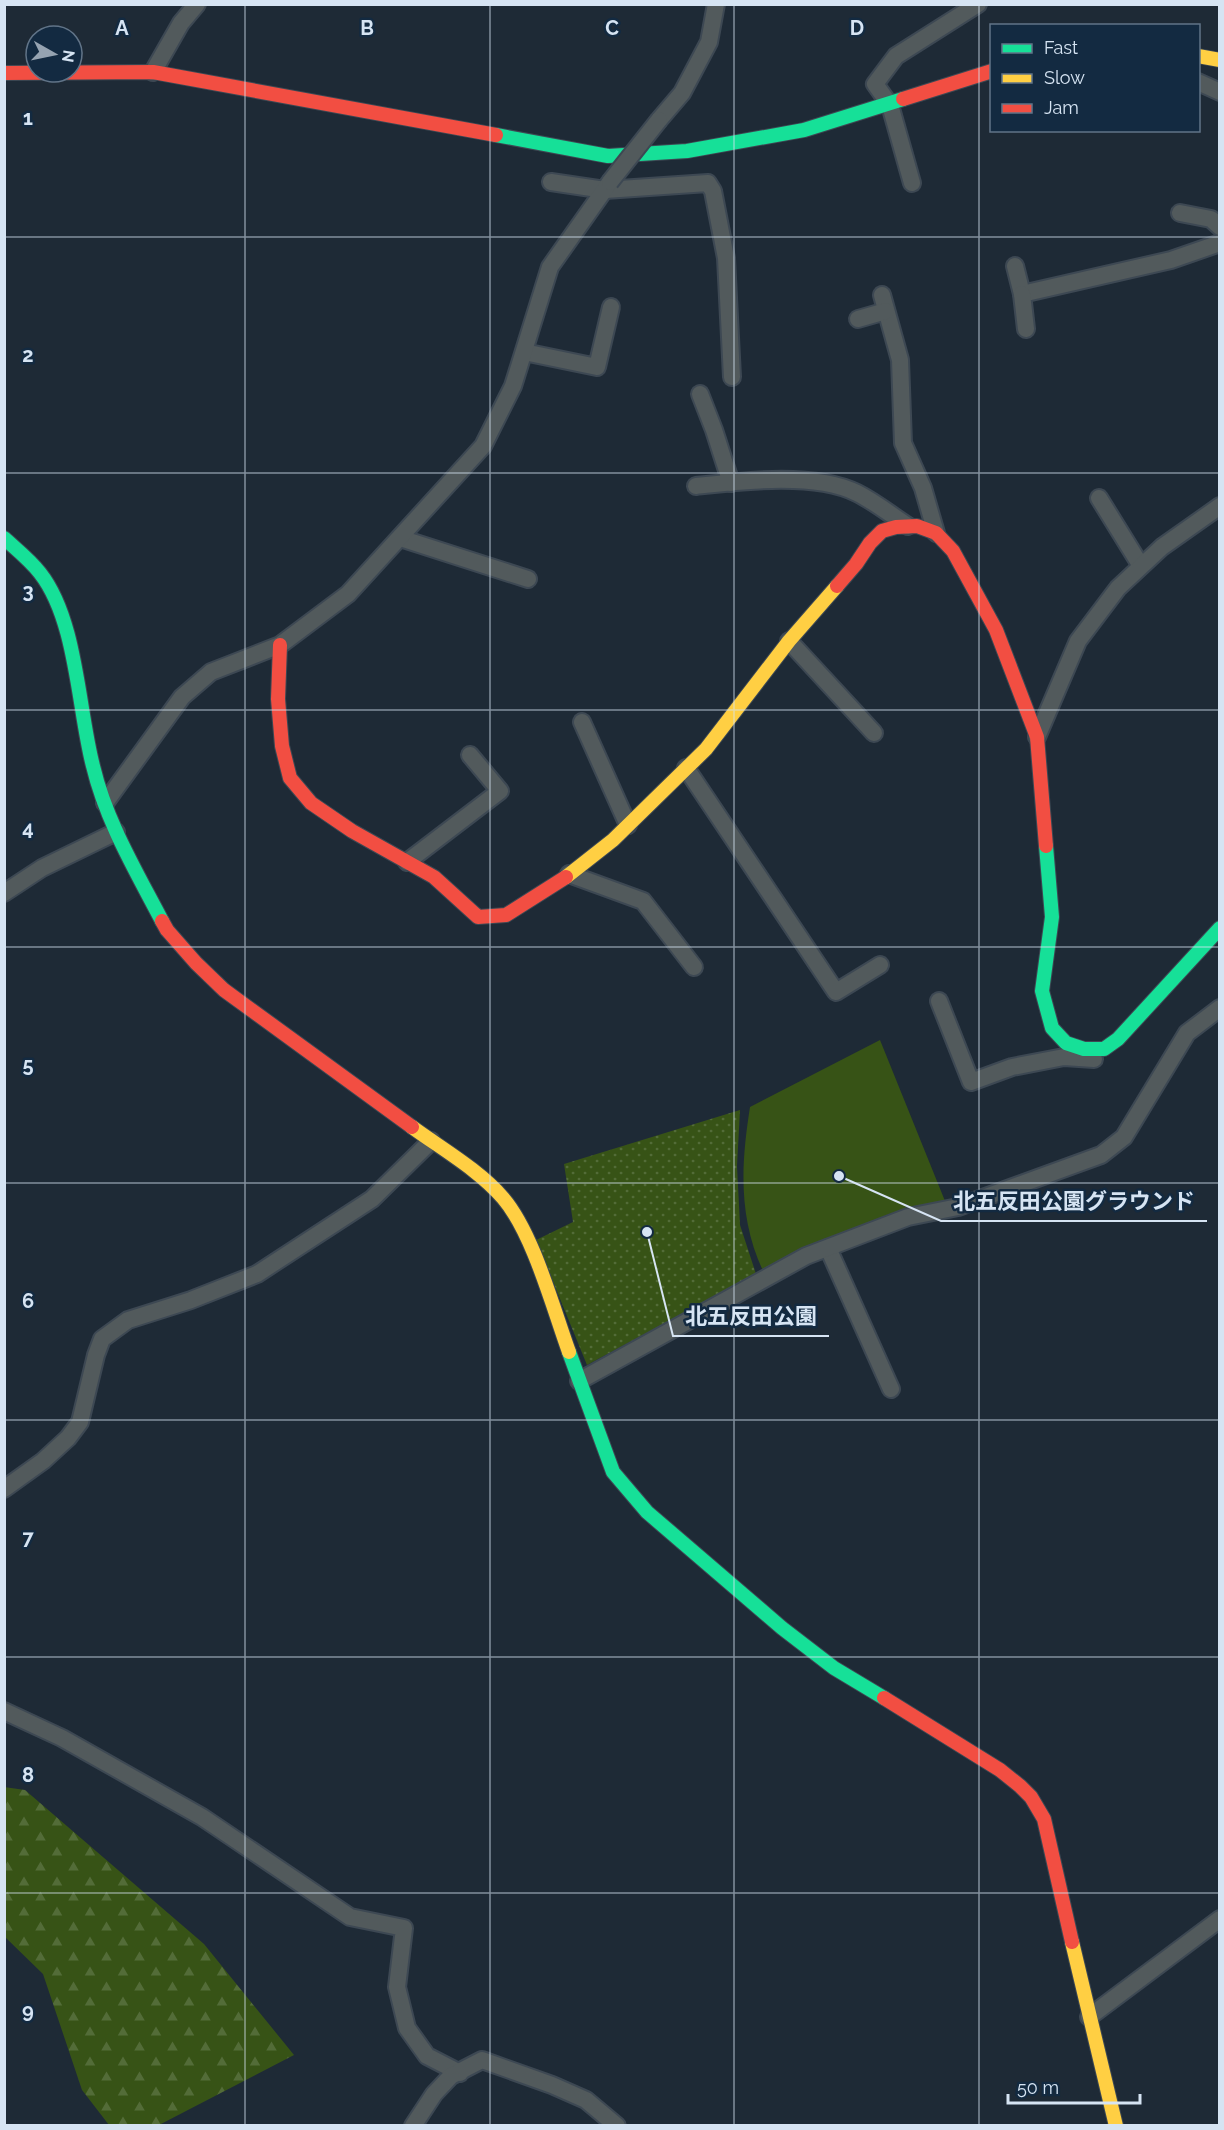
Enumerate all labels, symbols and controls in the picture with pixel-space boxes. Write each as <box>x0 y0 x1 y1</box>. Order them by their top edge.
text: A <box>115 16 129 40</box>
text: B <box>360 16 374 40</box>
text: C <box>605 16 619 40</box>
text: D <box>850 16 864 40</box>
north arrow <box>24 24 84 84</box>
legend <box>990 24 1200 132</box>
text: Fast <box>1044 37 1078 58</box>
text: N <box>58 49 79 64</box>
text: Slow <box>1044 67 1085 88</box>
text: Jam <box>1044 97 1079 118</box>
text: 1 <box>23 106 33 130</box>
text: 2 <box>22 343 34 367</box>
text: 3 <box>22 579 34 603</box>
text: 4 <box>22 816 34 840</box>
text: 5 <box>22 1053 34 1077</box>
callout: 北五反田公園グラウンド <box>941 1181 1207 1221</box>
text: 北五反田公園グラウンド <box>953 1188 1195 1214</box>
text: 6 <box>22 1289 34 1313</box>
callout: 北五反田公園 <box>673 1296 829 1336</box>
text: 北五反田公園 <box>685 1303 817 1329</box>
text: 7 <box>22 1526 34 1550</box>
text: 8 <box>22 1763 34 1787</box>
text: 9 <box>22 1999 34 2023</box>
scale bar <box>1008 2067 1140 2105</box>
text: 50 m <box>1017 2077 1059 2098</box>

